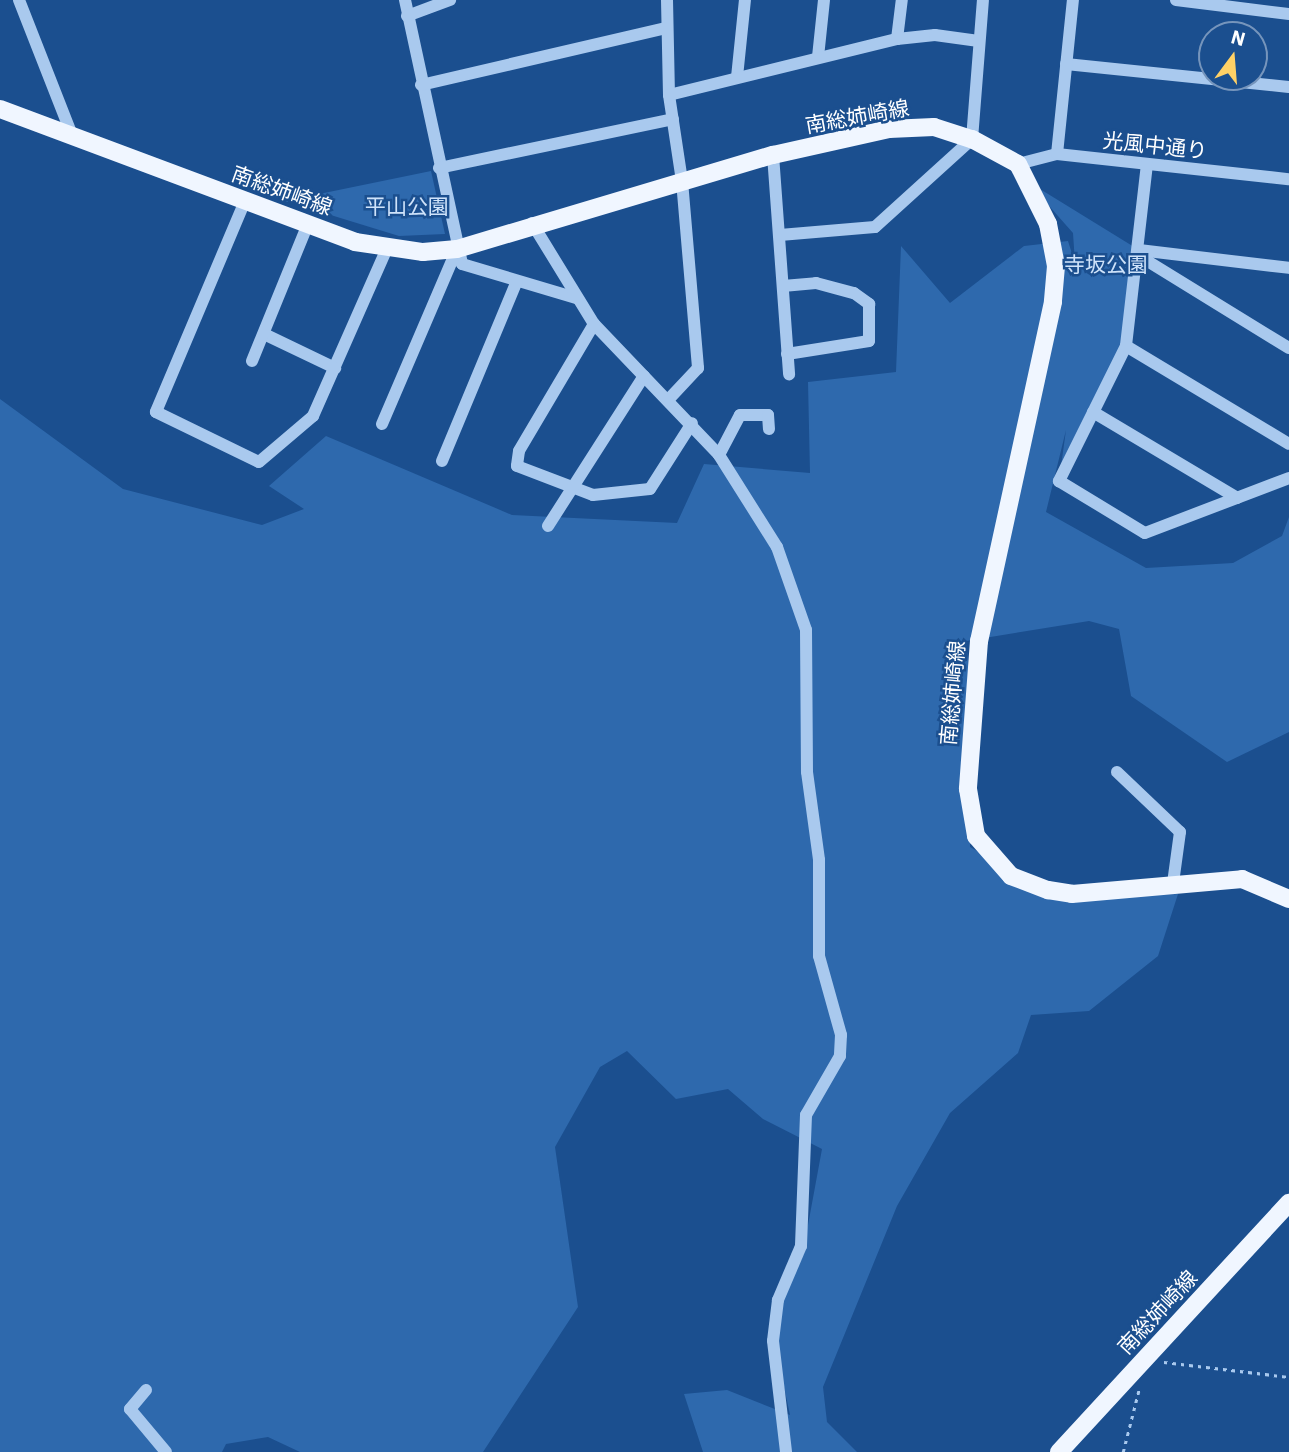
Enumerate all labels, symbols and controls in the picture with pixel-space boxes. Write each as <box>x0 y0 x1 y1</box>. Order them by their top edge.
north arrow <box>1198 21 1268 91</box>
text: N <box>1228 24 1248 51</box>
street label: 南総姉崎線 <box>803 94 911 138</box>
street label: 光風中通り <box>1101 127 1209 163</box>
street label: 南総姉崎線 <box>228 160 336 220</box>
park label: 平山公園 <box>365 193 449 219</box>
park label: 寺坂公園 <box>1064 251 1148 277</box>
street label: 南総姉崎線 <box>935 640 969 746</box>
street label: 南総姉崎線 <box>1112 1265 1202 1359</box>

